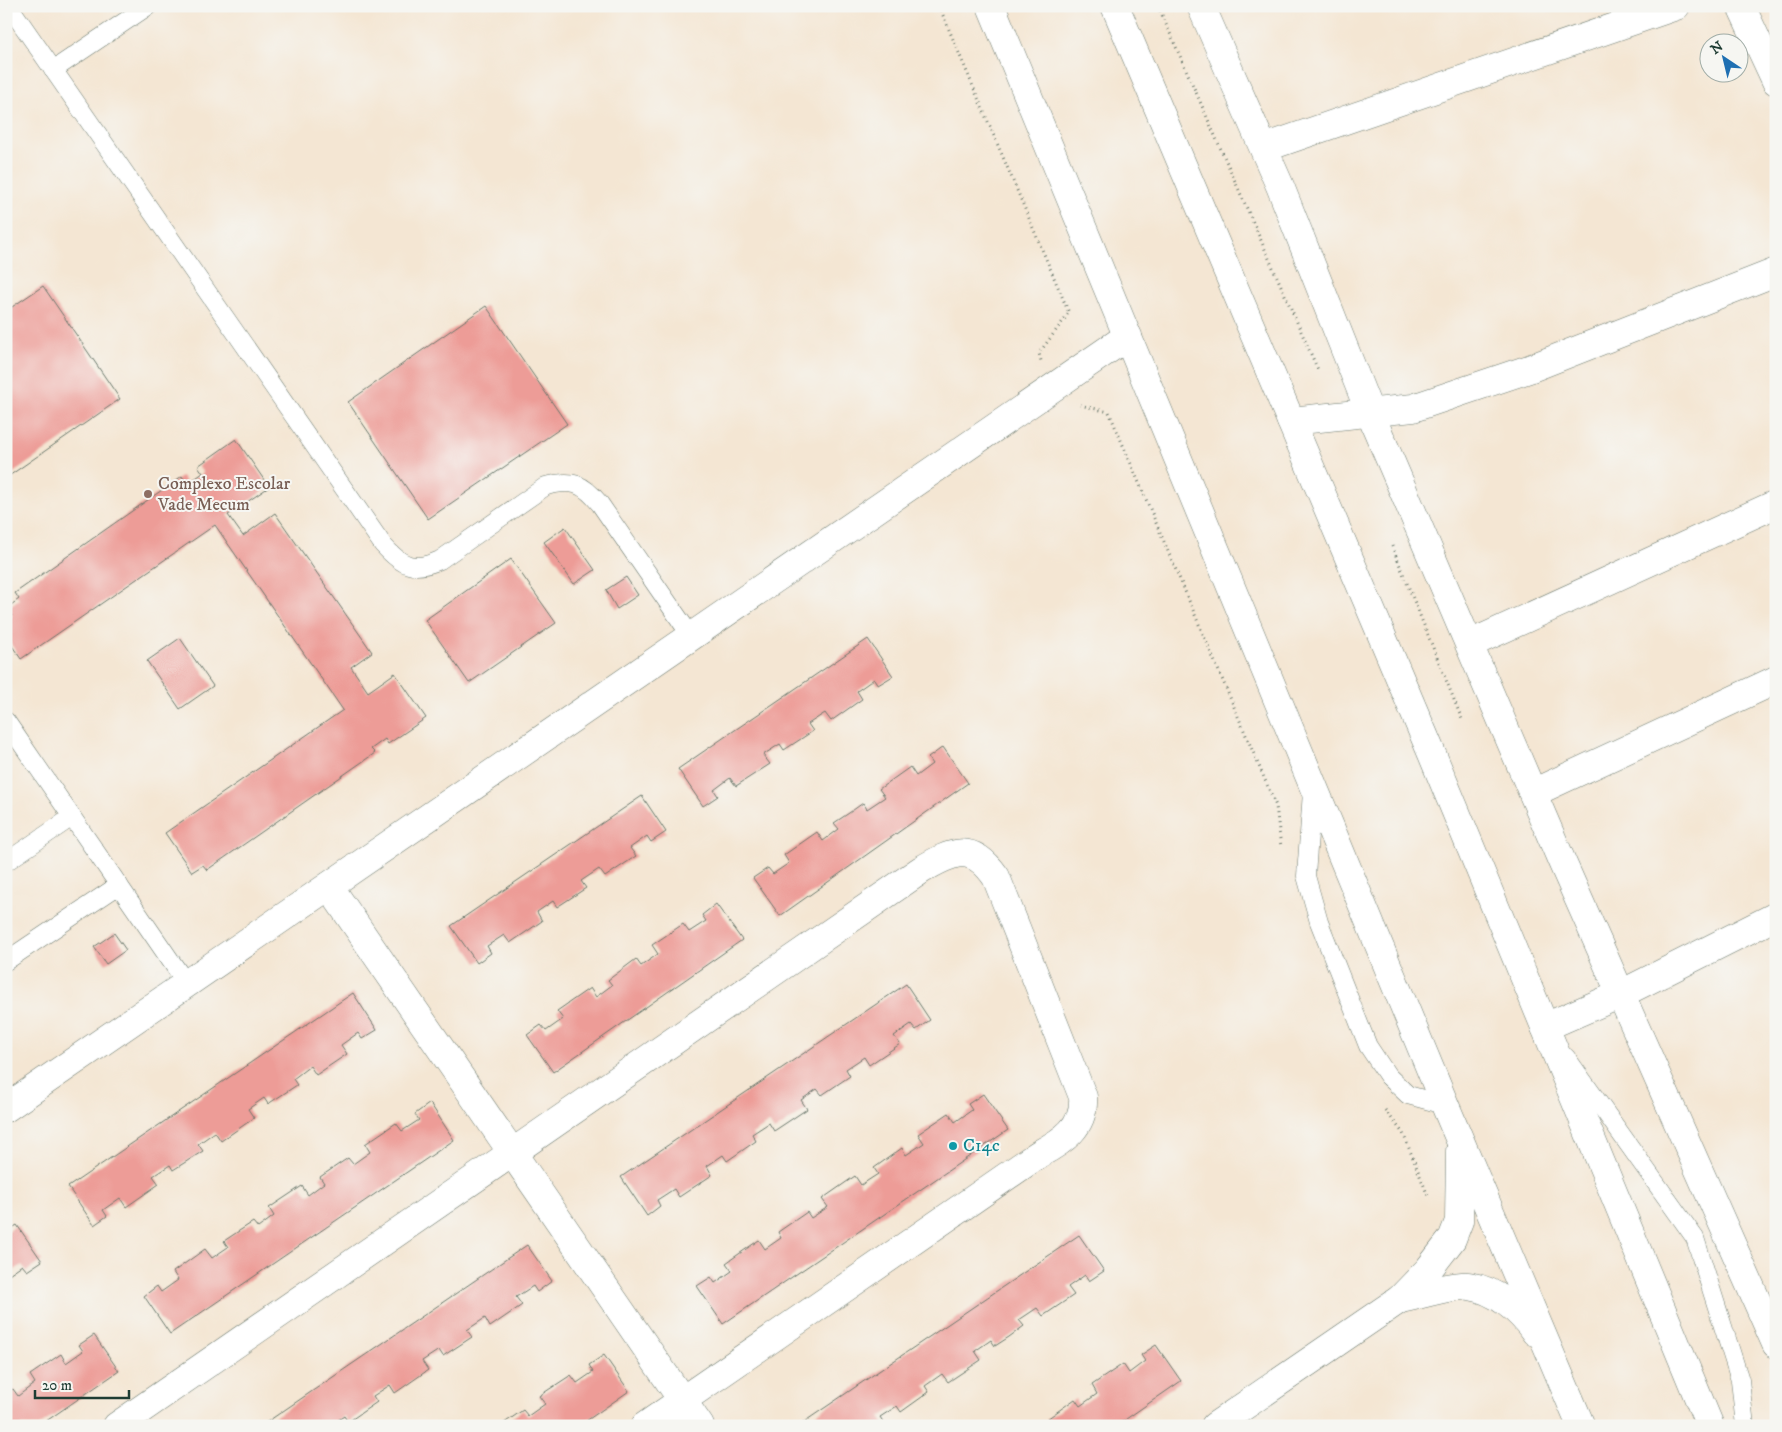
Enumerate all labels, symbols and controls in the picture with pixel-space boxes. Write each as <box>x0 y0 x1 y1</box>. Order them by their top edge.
north arrow <box>1700 32 1750 82</box>
text: N <box>1707 37 1727 59</box>
place label: Complexo Escolar Vade Mecum <box>157 473 291 516</box>
marker: Complexo Escolar Vade Mecum <box>142 488 154 500</box>
place label: C14c <box>963 1135 1000 1157</box>
marker: C14c <box>947 1140 959 1152</box>
scale bar <box>35 1367 129 1399</box>
text: 20 m <box>42 1376 72 1395</box>

